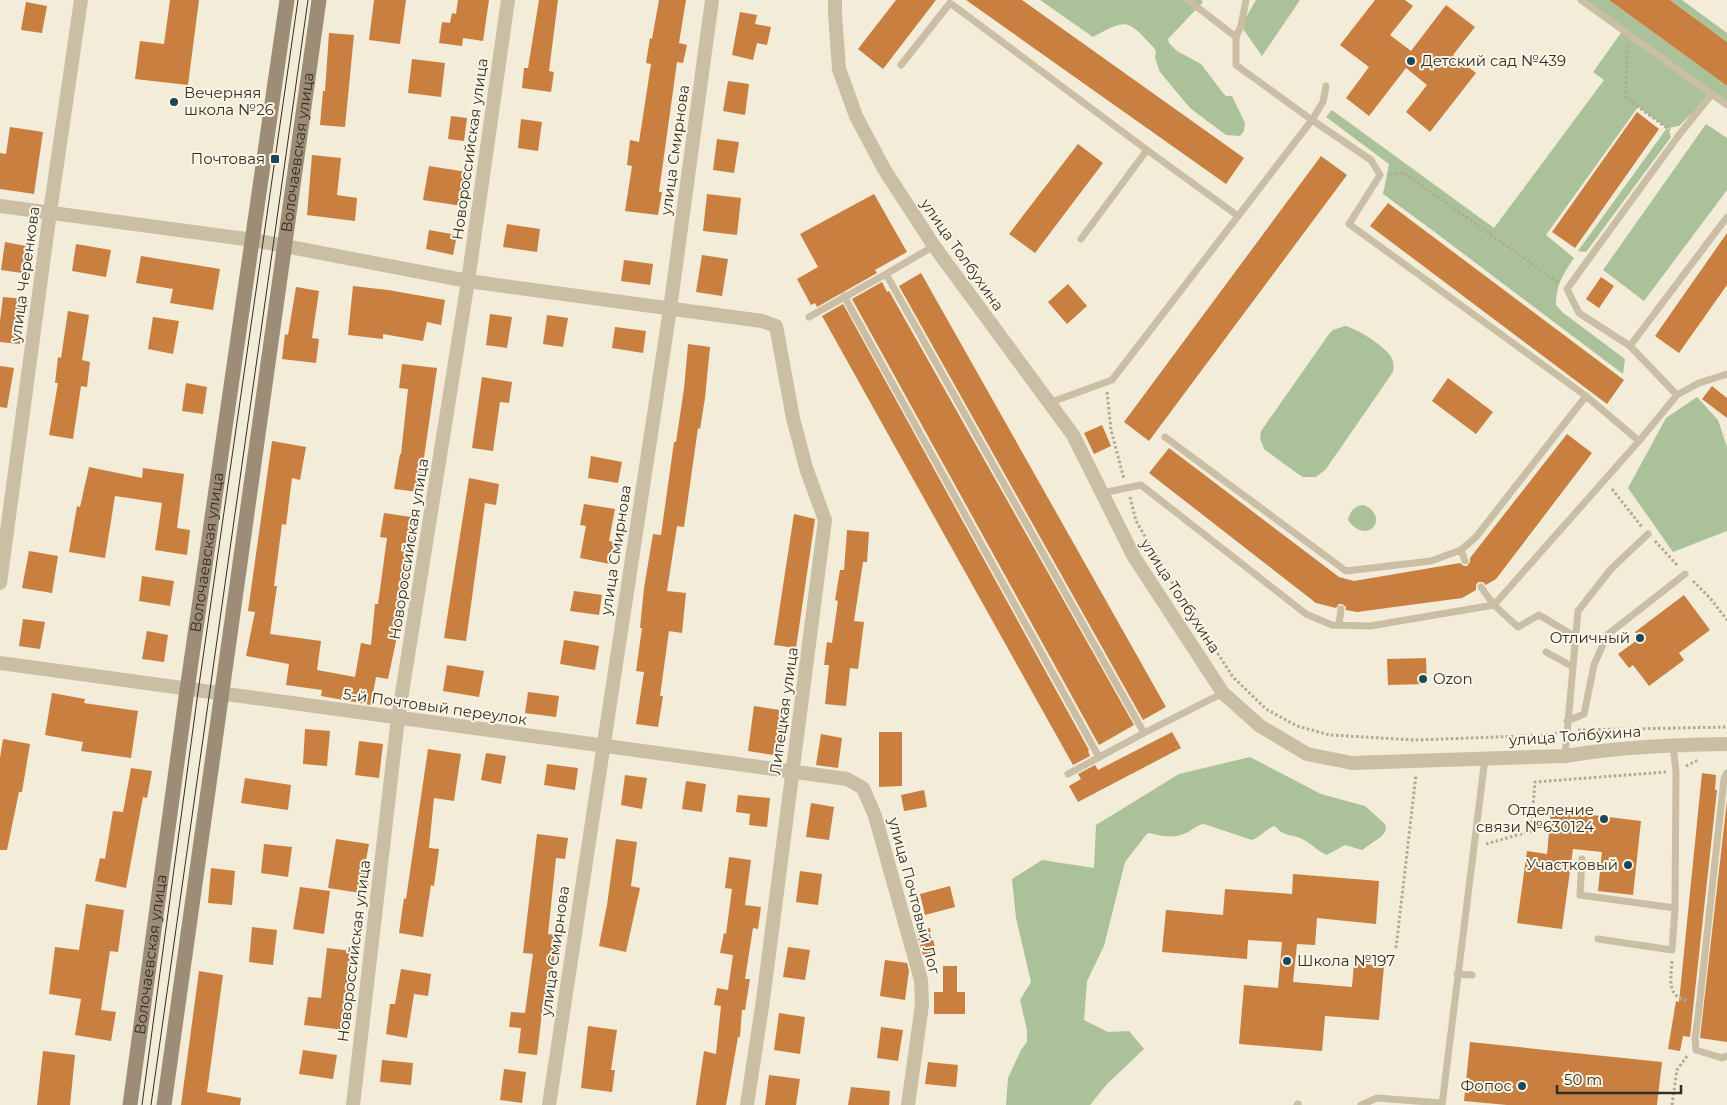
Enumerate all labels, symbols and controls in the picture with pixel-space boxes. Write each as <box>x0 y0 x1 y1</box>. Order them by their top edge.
place label: Детский сад №439 <box>1421 51 1566 70</box>
marker: Детский сад №439 <box>1405 55 1417 67</box>
street label: Новороссийская улица <box>447 57 492 241</box>
street label: Волочаевская улица <box>277 71 318 234</box>
place label: Вечерняя школа №26 <box>184 83 274 119</box>
street label: улица Смирнова <box>656 83 693 217</box>
marker: Вечерняя школа №26 <box>168 96 180 108</box>
place label: Почтовая <box>191 149 265 168</box>
marker: Почтовая <box>269 153 281 165</box>
street label: улица Толбухина <box>916 194 1008 314</box>
street label: улица Черенкова <box>5 205 43 344</box>
street label: Новороссийская улица <box>385 457 432 641</box>
street label: Волочаевская улица <box>185 471 227 634</box>
street label: улица Смирнова <box>596 483 635 617</box>
street label: улица Толбухина <box>1136 534 1224 656</box>
place label: Отличный <box>1550 628 1630 647</box>
marker: Отличный <box>1634 632 1646 644</box>
street label: Липецкая улица <box>765 646 802 776</box>
place label: Ozon <box>1433 669 1473 688</box>
marker: Ozon <box>1417 673 1429 685</box>
street label: 5-й Почтовый переулок <box>342 684 528 729</box>
street label: улица Толбухина <box>1507 721 1642 750</box>
place label: Отделение связи №630124 <box>1476 800 1594 836</box>
marker: Отделение связи №630124 <box>1598 813 1610 825</box>
street label: улица Почтовый Лог <box>884 814 945 977</box>
place label: Участковый <box>1526 855 1618 874</box>
street label: Новороссийская улица <box>333 859 374 1043</box>
marker: Участковый <box>1622 859 1634 871</box>
street label: Волочаевская улица <box>130 873 171 1036</box>
street label: улица Смирнова <box>536 884 573 1018</box>
place label: Школа №197 <box>1297 951 1395 970</box>
marker: Школа №197 <box>1281 955 1293 967</box>
scale bar <box>1557 1062 1681 1094</box>
text: 50 m <box>1564 1070 1602 1089</box>
place label: Фопос <box>1461 1076 1512 1095</box>
marker: Фопос <box>1516 1080 1528 1092</box>

